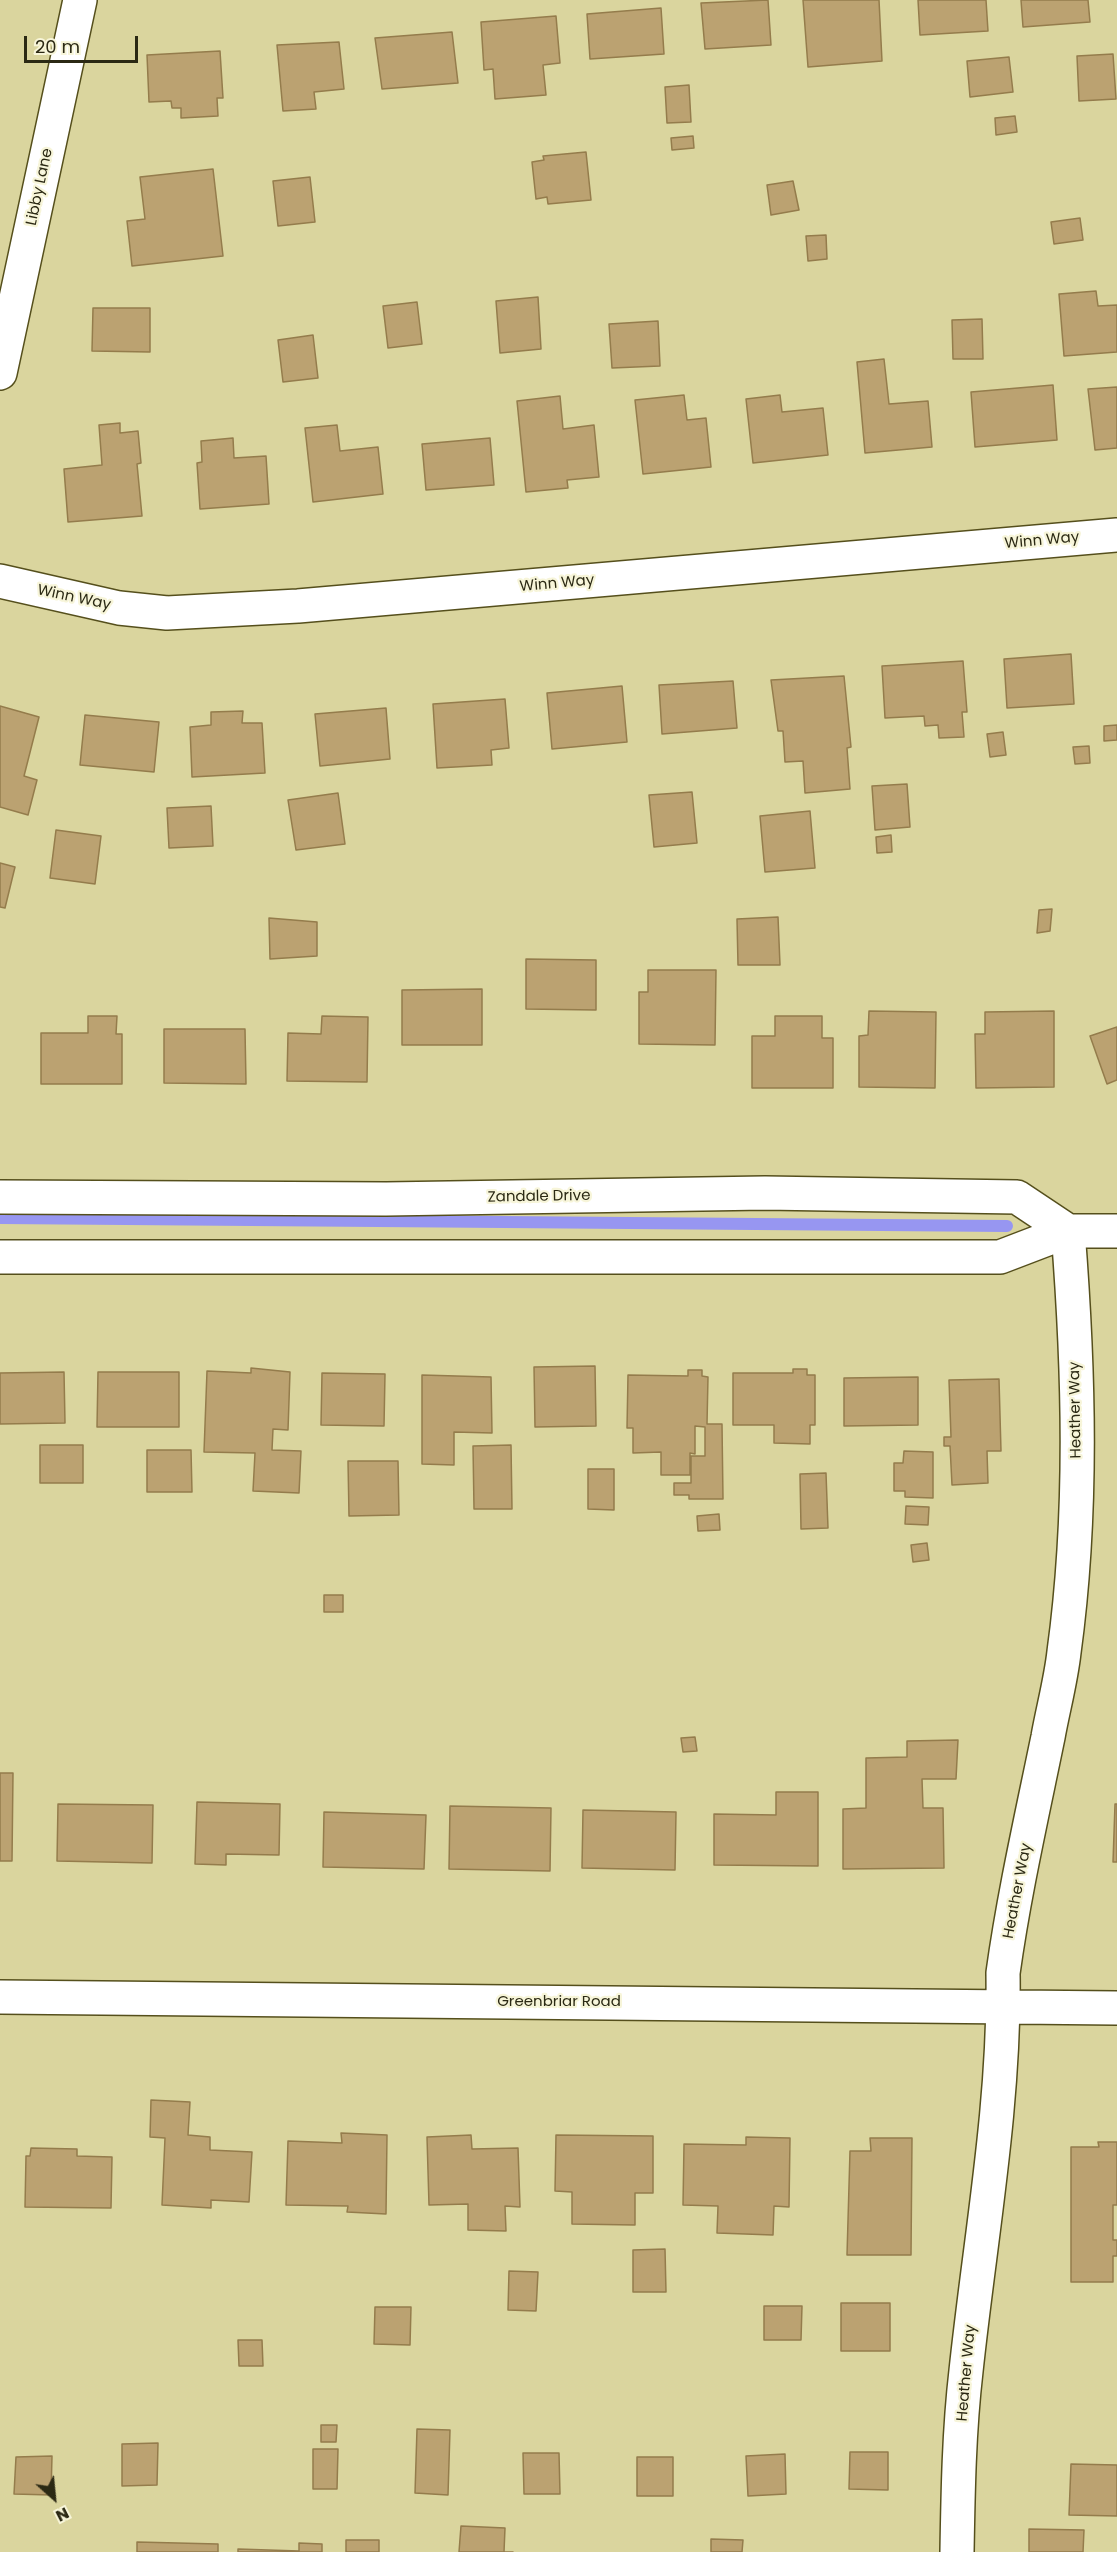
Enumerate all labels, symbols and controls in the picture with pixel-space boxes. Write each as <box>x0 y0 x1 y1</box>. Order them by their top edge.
scale bar <box>27 24 141 62</box>
text: 20 m <box>35 34 80 59</box>
street label: Libby Lane <box>23 147 57 227</box>
street label: Winn Way <box>1004 529 1080 553</box>
street label: Winn Way <box>519 572 595 596</box>
street label: Winn Way <box>36 581 112 615</box>
street label: Zandale Drive <box>487 1187 591 1207</box>
street label: Heather Way <box>1066 1361 1086 1459</box>
street label: Heather Way <box>1000 1842 1036 1940</box>
street label: Greenbriar Road <box>497 1993 621 2011</box>
street label: Heather Way <box>954 2324 980 2422</box>
north arrow <box>24 2468 84 2528</box>
text: N <box>52 2501 73 2527</box>

